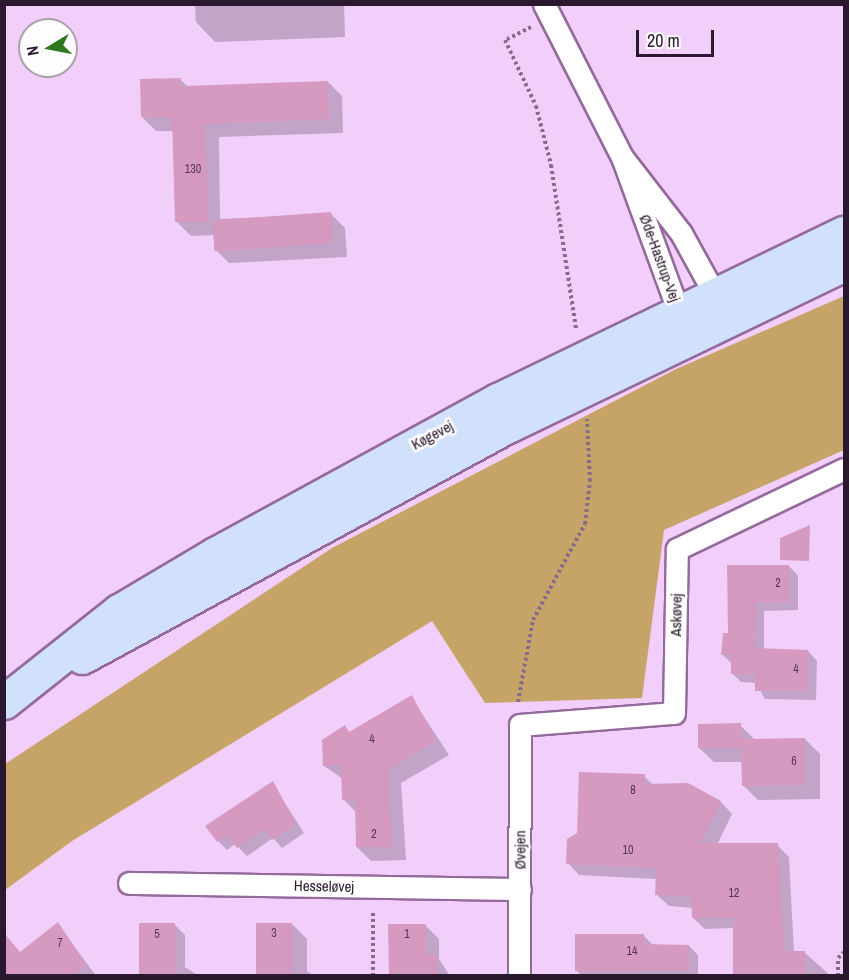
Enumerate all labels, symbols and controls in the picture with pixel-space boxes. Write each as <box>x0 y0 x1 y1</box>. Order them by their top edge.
north arrow <box>18 18 78 78</box>
scale bar <box>639 18 717 56</box>
text: 20 m <box>647 28 680 53</box>
text: N <box>21 44 44 57</box>
house number: 130 <box>185 163 201 177</box>
street label: Øde-Hastrup-Vej <box>636 212 684 304</box>
street label: Køgevej <box>408 417 456 453</box>
house number: 2 <box>775 577 781 591</box>
street label: Askøvej <box>667 593 685 637</box>
house number: 4 <box>793 663 799 677</box>
house number: 4 <box>369 733 375 747</box>
house number: 6 <box>791 755 797 769</box>
house number: 8 <box>630 784 636 798</box>
house number: 2 <box>371 828 377 842</box>
street label: Øvejen <box>511 831 529 869</box>
house number: 10 <box>623 844 633 858</box>
street label: Hesseløvej <box>294 876 354 896</box>
house number: 12 <box>729 887 739 901</box>
house number: 3 <box>271 927 277 941</box>
house number: 5 <box>154 928 160 942</box>
house number: 1 <box>404 928 410 942</box>
house number: 7 <box>57 937 63 951</box>
house number: 14 <box>627 945 637 959</box>

